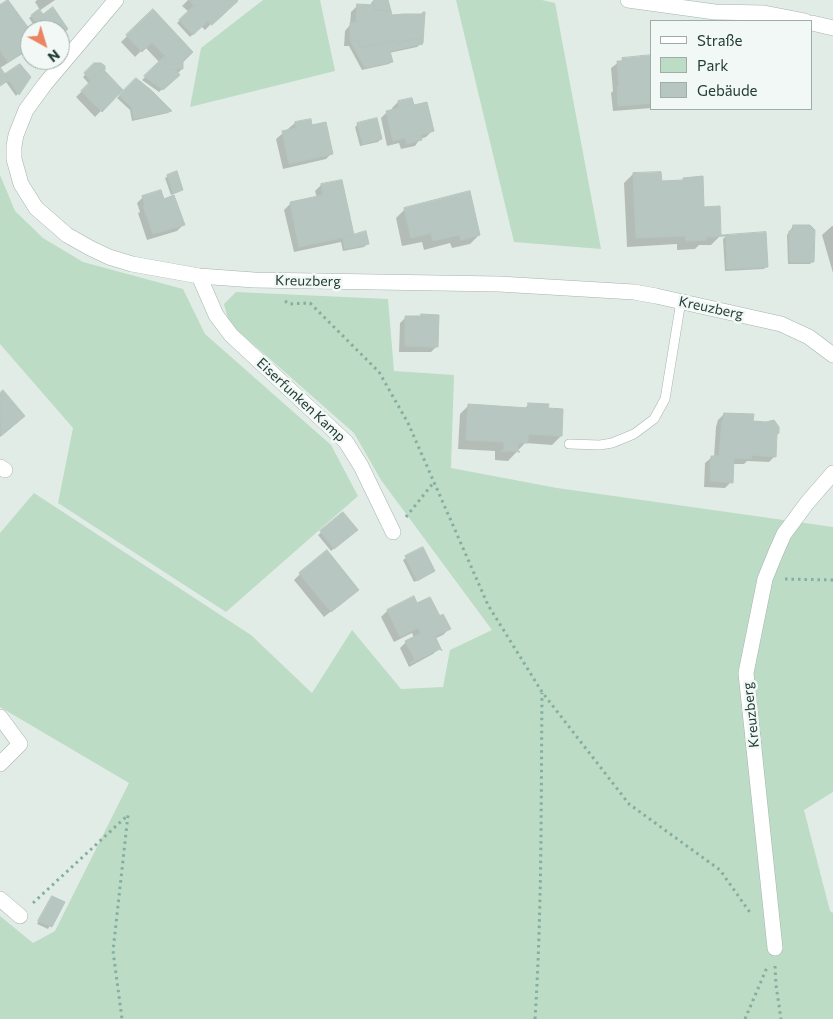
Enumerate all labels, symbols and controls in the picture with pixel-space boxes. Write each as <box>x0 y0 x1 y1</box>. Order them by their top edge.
north arrow <box>20 20 70 70</box>
legend <box>650 20 813 110</box>
text: Straße <box>697 31 743 49</box>
text: N <box>45 46 64 66</box>
text: Park <box>697 56 728 74</box>
text: Gebäude <box>697 81 758 99</box>
street label: Kreuzberg <box>275 272 341 290</box>
street label: Kreuzberg <box>677 293 745 323</box>
street label: Eiserfunken Kamp <box>253 355 349 445</box>
street label: Kreuzberg <box>739 681 763 749</box>

